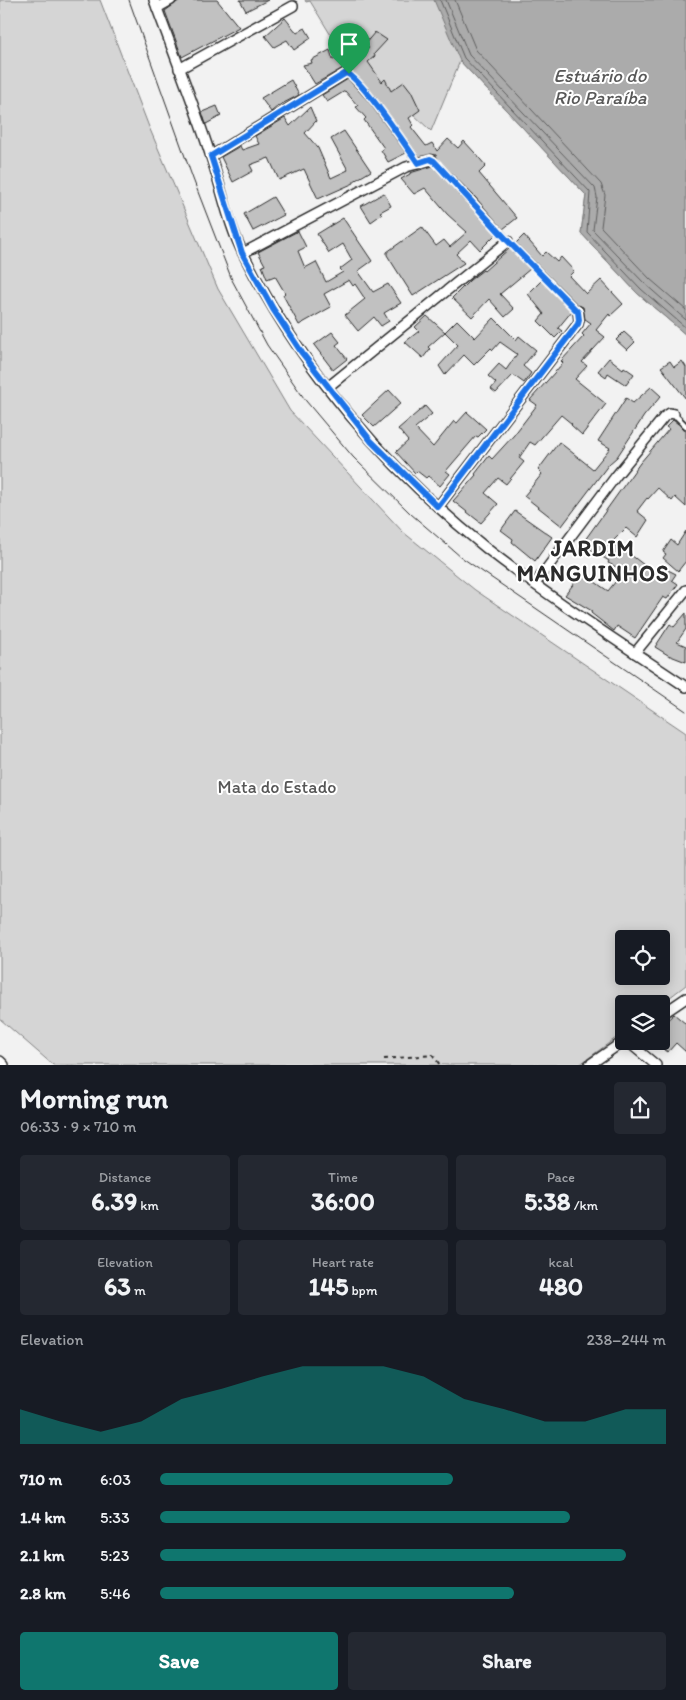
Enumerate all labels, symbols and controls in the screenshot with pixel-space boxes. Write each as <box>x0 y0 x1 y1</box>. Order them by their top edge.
pin <box>328 23 370 74</box>
icon: arrive <box>335 30 363 58</box>
water label: Estuário do Rio Paraíba <box>553 64 648 109</box>
district label: JARDIM MANGUINHOS <box>517 535 669 587</box>
park label: Mata do Estado <box>218 776 336 798</box>
map controls <box>615 930 670 1050</box>
button: locate <box>615 930 670 985</box>
button: layers <box>615 995 670 1050</box>
text: Morning run <box>20 1081 168 1115</box>
button: share <box>614 1082 666 1134</box>
text: 06:33 · 9 × 710 m <box>20 1117 136 1136</box>
text: Distance <box>99 1169 151 1186</box>
text: Time <box>328 1169 358 1186</box>
text: Pace <box>547 1169 575 1186</box>
text: 6.39 <box>91 1186 137 1216</box>
text: 36:00 <box>311 1186 375 1216</box>
text: 5:38 <box>524 1186 571 1216</box>
text: km <box>137 1197 159 1214</box>
text: /km <box>571 1197 598 1214</box>
text: Elevation <box>97 1254 153 1271</box>
text: Heart rate <box>312 1254 374 1271</box>
text: kcal <box>549 1254 573 1271</box>
text: 63 <box>104 1271 131 1301</box>
text: 145 <box>309 1271 348 1301</box>
text: 480 <box>539 1271 583 1301</box>
text: m <box>131 1282 146 1299</box>
text: bpm <box>348 1282 377 1299</box>
text: Elevation <box>20 1330 84 1349</box>
text: 238–244 m <box>586 1330 666 1349</box>
text: 710 m <box>20 1470 62 1489</box>
text: 6:03 <box>100 1470 131 1489</box>
text: 1.4 km <box>20 1508 66 1527</box>
text: 5:33 <box>100 1508 130 1527</box>
text: 2.1 km <box>20 1546 65 1565</box>
text: 5:23 <box>100 1546 129 1565</box>
text: 2.8 km <box>20 1584 66 1603</box>
text: 5:46 <box>100 1584 130 1603</box>
button: Save <box>20 1632 338 1690</box>
button: Share <box>348 1632 666 1690</box>

